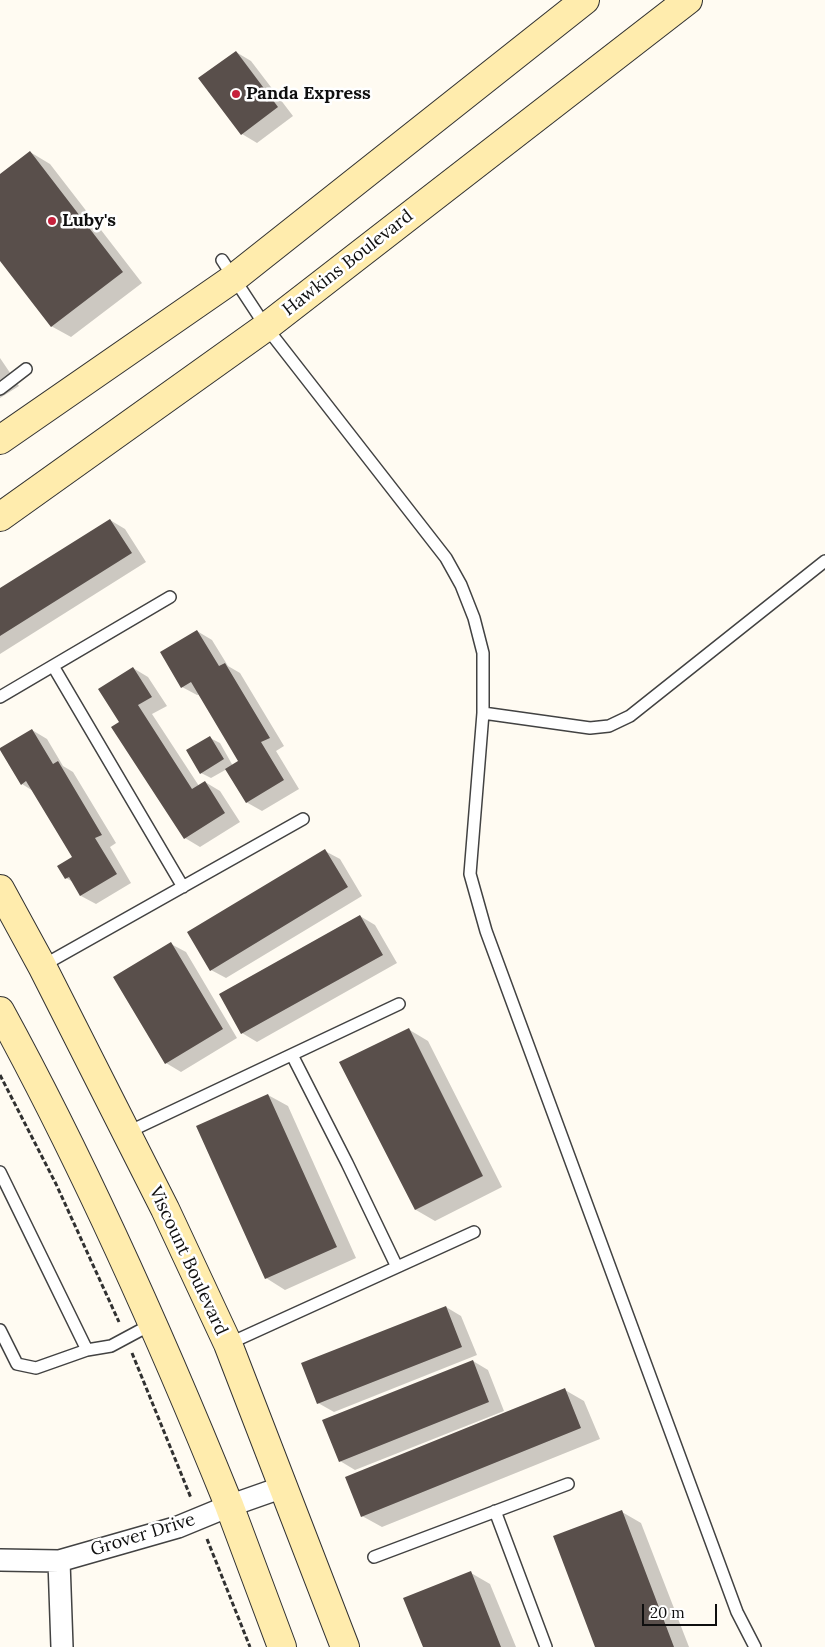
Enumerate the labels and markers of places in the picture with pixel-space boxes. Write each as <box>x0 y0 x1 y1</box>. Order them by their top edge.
place label: Panda Express <box>246 83 371 105</box>
marker: Panda Express <box>230 88 242 100</box>
place label: Luby's <box>62 210 116 232</box>
marker: Luby's <box>46 215 58 227</box>

